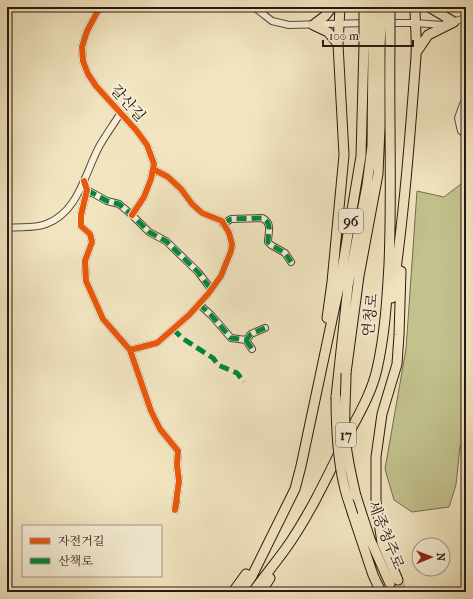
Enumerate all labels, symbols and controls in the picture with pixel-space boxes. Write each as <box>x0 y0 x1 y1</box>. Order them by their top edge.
scale bar <box>323 22 413 48</box>
text: 100 m <box>329 29 359 43</box>
street label: 갈산길 <box>107 81 149 125</box>
road number: 96 <box>339 209 363 233</box>
street label: 연청로 <box>359 292 381 338</box>
road number: 17 <box>336 423 356 447</box>
street label: 세종청주로 <box>364 498 408 572</box>
legend <box>22 525 162 577</box>
text: 자전거길 <box>58 534 104 548</box>
north arrow <box>411 537 451 577</box>
text: N <box>434 553 447 562</box>
text: 산책로 <box>58 554 93 568</box>

